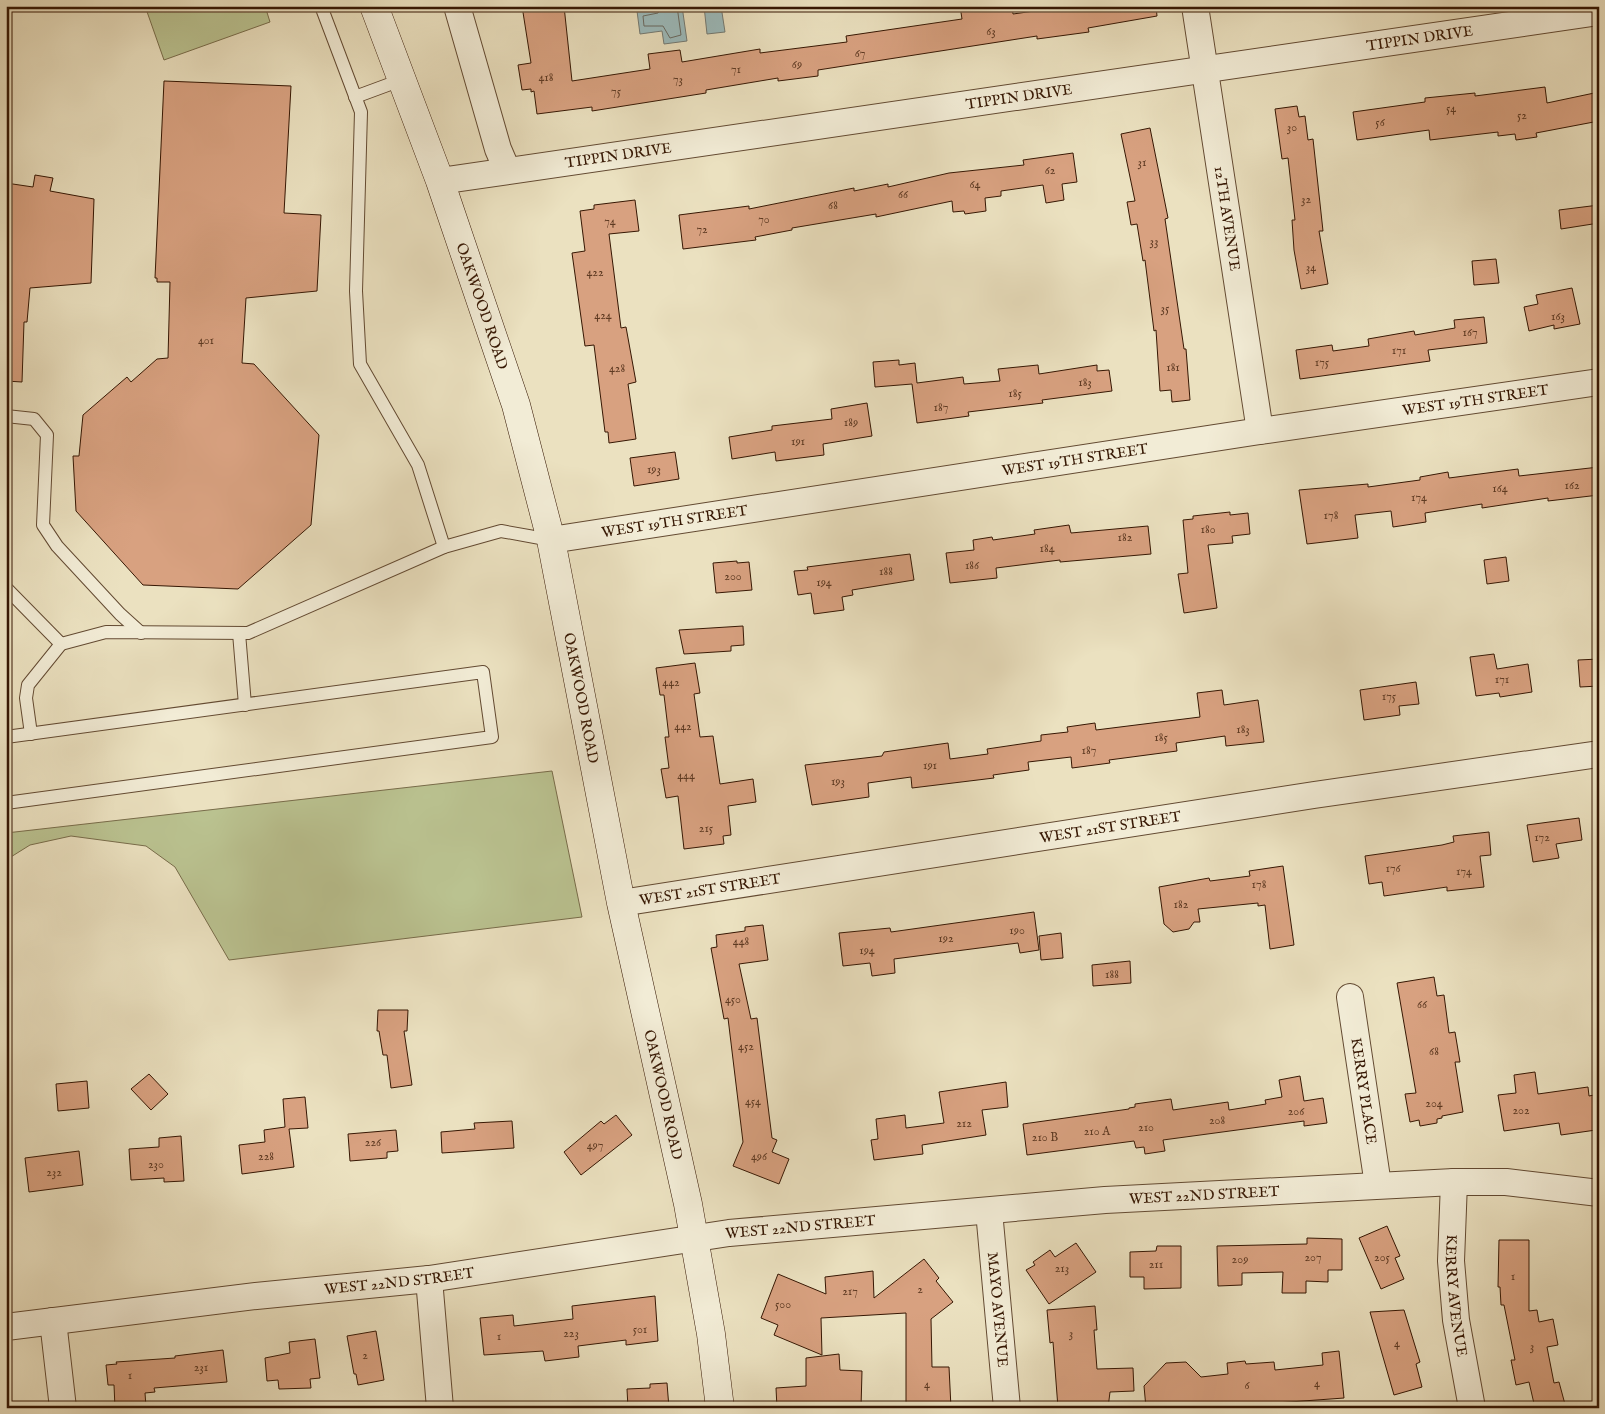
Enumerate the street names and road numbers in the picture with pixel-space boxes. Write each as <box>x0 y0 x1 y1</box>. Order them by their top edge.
street label: TIPPIN DRIVE <box>1365 22 1474 56</box>
street label: TIPPIN DRIVE <box>964 80 1073 114</box>
street label: TIPPIN DRIVE <box>564 138 673 173</box>
street label: 12TH AVENUE <box>1210 165 1244 272</box>
street label: OAKWOOD ROAD <box>452 240 512 372</box>
street label: WEST 19TH STREET <box>1401 380 1550 420</box>
street label: WEST 19TH STREET <box>1001 439 1149 481</box>
street label: WEST 19TH STREET <box>600 501 749 542</box>
street label: OAKWOOD ROAD <box>559 631 603 765</box>
street label: WEST 21ST STREET <box>1038 807 1182 848</box>
street label: WEST 21ST STREET <box>638 869 782 910</box>
street label: OAKWOOD ROAD <box>639 1028 687 1161</box>
street label: KERRY PLACE <box>1346 1036 1381 1146</box>
street label: WEST 22ND STREET <box>1128 1182 1280 1209</box>
street label: WEST 22ND STREET <box>725 1211 877 1243</box>
street label: KERRY AVENUE <box>1441 1234 1472 1358</box>
street label: MAYO AVENUE <box>983 1251 1012 1368</box>
street label: WEST 22ND STREET <box>324 1263 476 1299</box>

